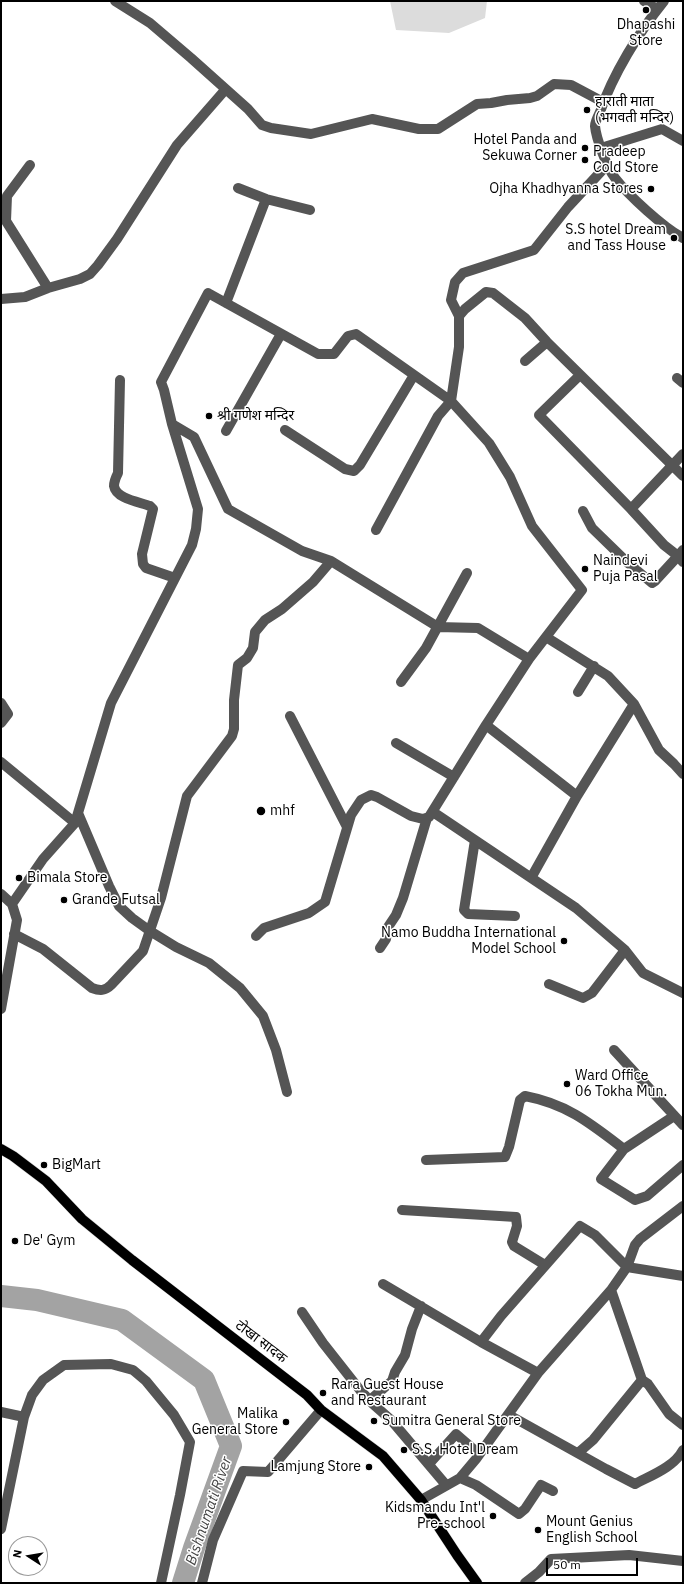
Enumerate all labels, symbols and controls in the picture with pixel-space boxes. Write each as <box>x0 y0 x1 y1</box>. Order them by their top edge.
marker: Dhapashi Store <box>641 5 651 15</box>
place label: Dhapashi Store <box>617 17 675 50</box>
place label: हाराती माता (भगवती मन्दिर) <box>595 94 674 126</box>
marker: हाराती माता (भगवती मन्दिर) <box>582 105 592 115</box>
place label: Hotel Panda and Sekuwa Corner <box>473 132 577 164</box>
marker: Hotel Panda and Sekuwa Corner <box>580 143 590 153</box>
place label: Pradeep Cold Store <box>593 144 658 176</box>
marker: Pradeep Cold Store <box>580 155 590 165</box>
place label: Ojha Khadhyanna Stores <box>489 181 643 197</box>
marker: Ojha Khadhyanna Stores <box>646 184 656 194</box>
place label: S.S hotel Dream and Tass House <box>565 222 666 254</box>
marker: S.S hotel Dream and Tass House <box>669 233 679 243</box>
place label: श्री गणेश मन्दिर <box>217 408 294 424</box>
marker: श्री गणेश मन्दिर <box>204 411 214 421</box>
place label: Naindevi Puja Pasal <box>593 553 658 586</box>
marker: Naindevi Puja Pasal <box>580 564 590 574</box>
place label: mhf <box>270 803 295 819</box>
marker: mhf <box>255 805 267 817</box>
place label: Bimala Store <box>27 870 108 886</box>
marker: Bimala Store <box>14 873 24 883</box>
place label: Grande Futsal <box>72 892 160 908</box>
marker: Grande Futsal <box>59 895 69 905</box>
place label: Namo Buddha International Model School <box>381 925 556 958</box>
marker: Namo Buddha International Model School <box>559 936 569 946</box>
place label: Ward Office 06 Tokha Mun. <box>575 1068 667 1100</box>
marker: Ward Office 06 Tokha Mun. <box>562 1079 572 1089</box>
place label: BigMart <box>52 1157 101 1173</box>
marker: BigMart <box>39 1160 49 1170</box>
place label: De' Gym <box>23 1233 75 1249</box>
marker: De' Gym <box>10 1236 20 1246</box>
street label: टोखा सादक <box>232 1317 290 1367</box>
place label: Rara Guest House and Restaurant <box>331 1377 444 1410</box>
marker: Rara Guest House and Restaurant <box>318 1388 328 1398</box>
place label: Malika General Store <box>192 1406 278 1438</box>
place label: Sumitra General Store <box>382 1413 521 1429</box>
marker: Sumitra General Store <box>369 1416 379 1426</box>
marker: Malika General Store <box>281 1417 291 1427</box>
place label: S.S. Hotel Dream <box>412 1442 518 1458</box>
marker: S.S. Hotel Dream <box>399 1445 409 1455</box>
water label: Bishnumati River <box>182 1455 236 1567</box>
place label: Lamjung Store <box>271 1459 361 1475</box>
marker: Lamjung Store <box>364 1462 374 1472</box>
place label: Kidsmandu Int'l Pre-school <box>385 1500 485 1532</box>
marker: Kidsmandu Int'l Pre-school <box>488 1511 498 1521</box>
place label: Mount Genius English School <box>546 1514 638 1546</box>
marker: Mount Genius English School <box>533 1525 543 1535</box>
north arrow <box>8 1536 48 1576</box>
text: N <box>10 1548 25 1559</box>
scale bar <box>548 1550 640 1576</box>
text: 50 m <box>553 1557 581 1572</box>

